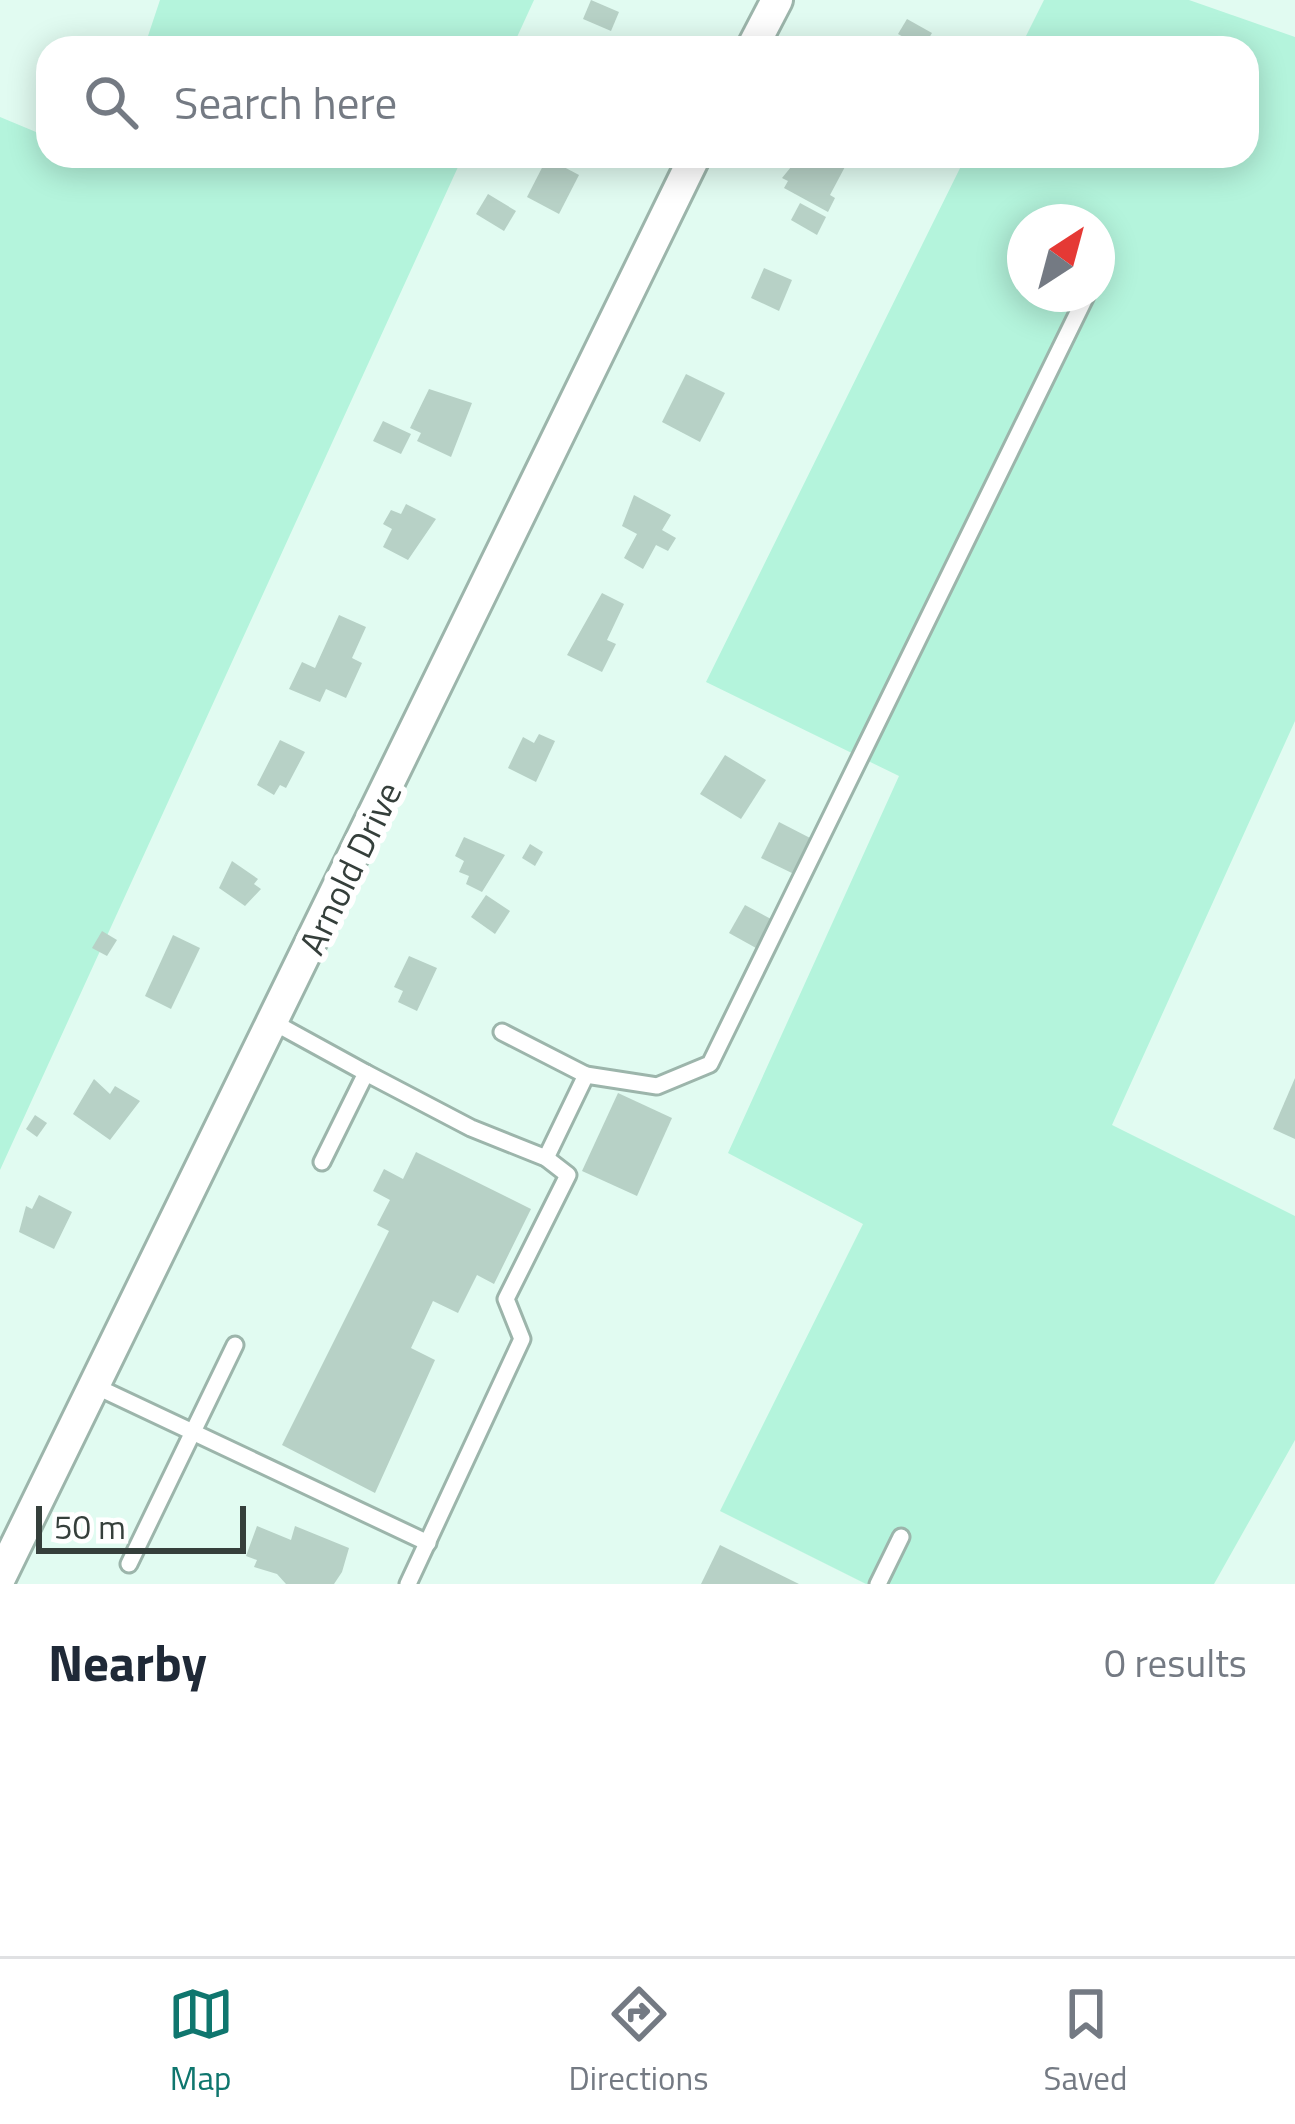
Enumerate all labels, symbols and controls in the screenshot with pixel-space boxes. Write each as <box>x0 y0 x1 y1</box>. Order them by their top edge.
search box <box>36 36 1259 168</box>
text: Search here <box>174 68 397 136</box>
icon: search <box>78 69 144 135</box>
north arrow <box>1007 204 1115 312</box>
street label: Arnold Drive <box>284 772 415 964</box>
scale bar <box>36 1500 246 1553</box>
text: 50 m <box>54 1502 126 1552</box>
text: Nearby <box>48 1623 207 1701</box>
text: 0 results <box>1104 1633 1247 1692</box>
tab: Map <box>168 1981 234 2103</box>
tab: Directions <box>569 1981 709 2103</box>
tab: Saved <box>1044 1981 1127 2103</box>

